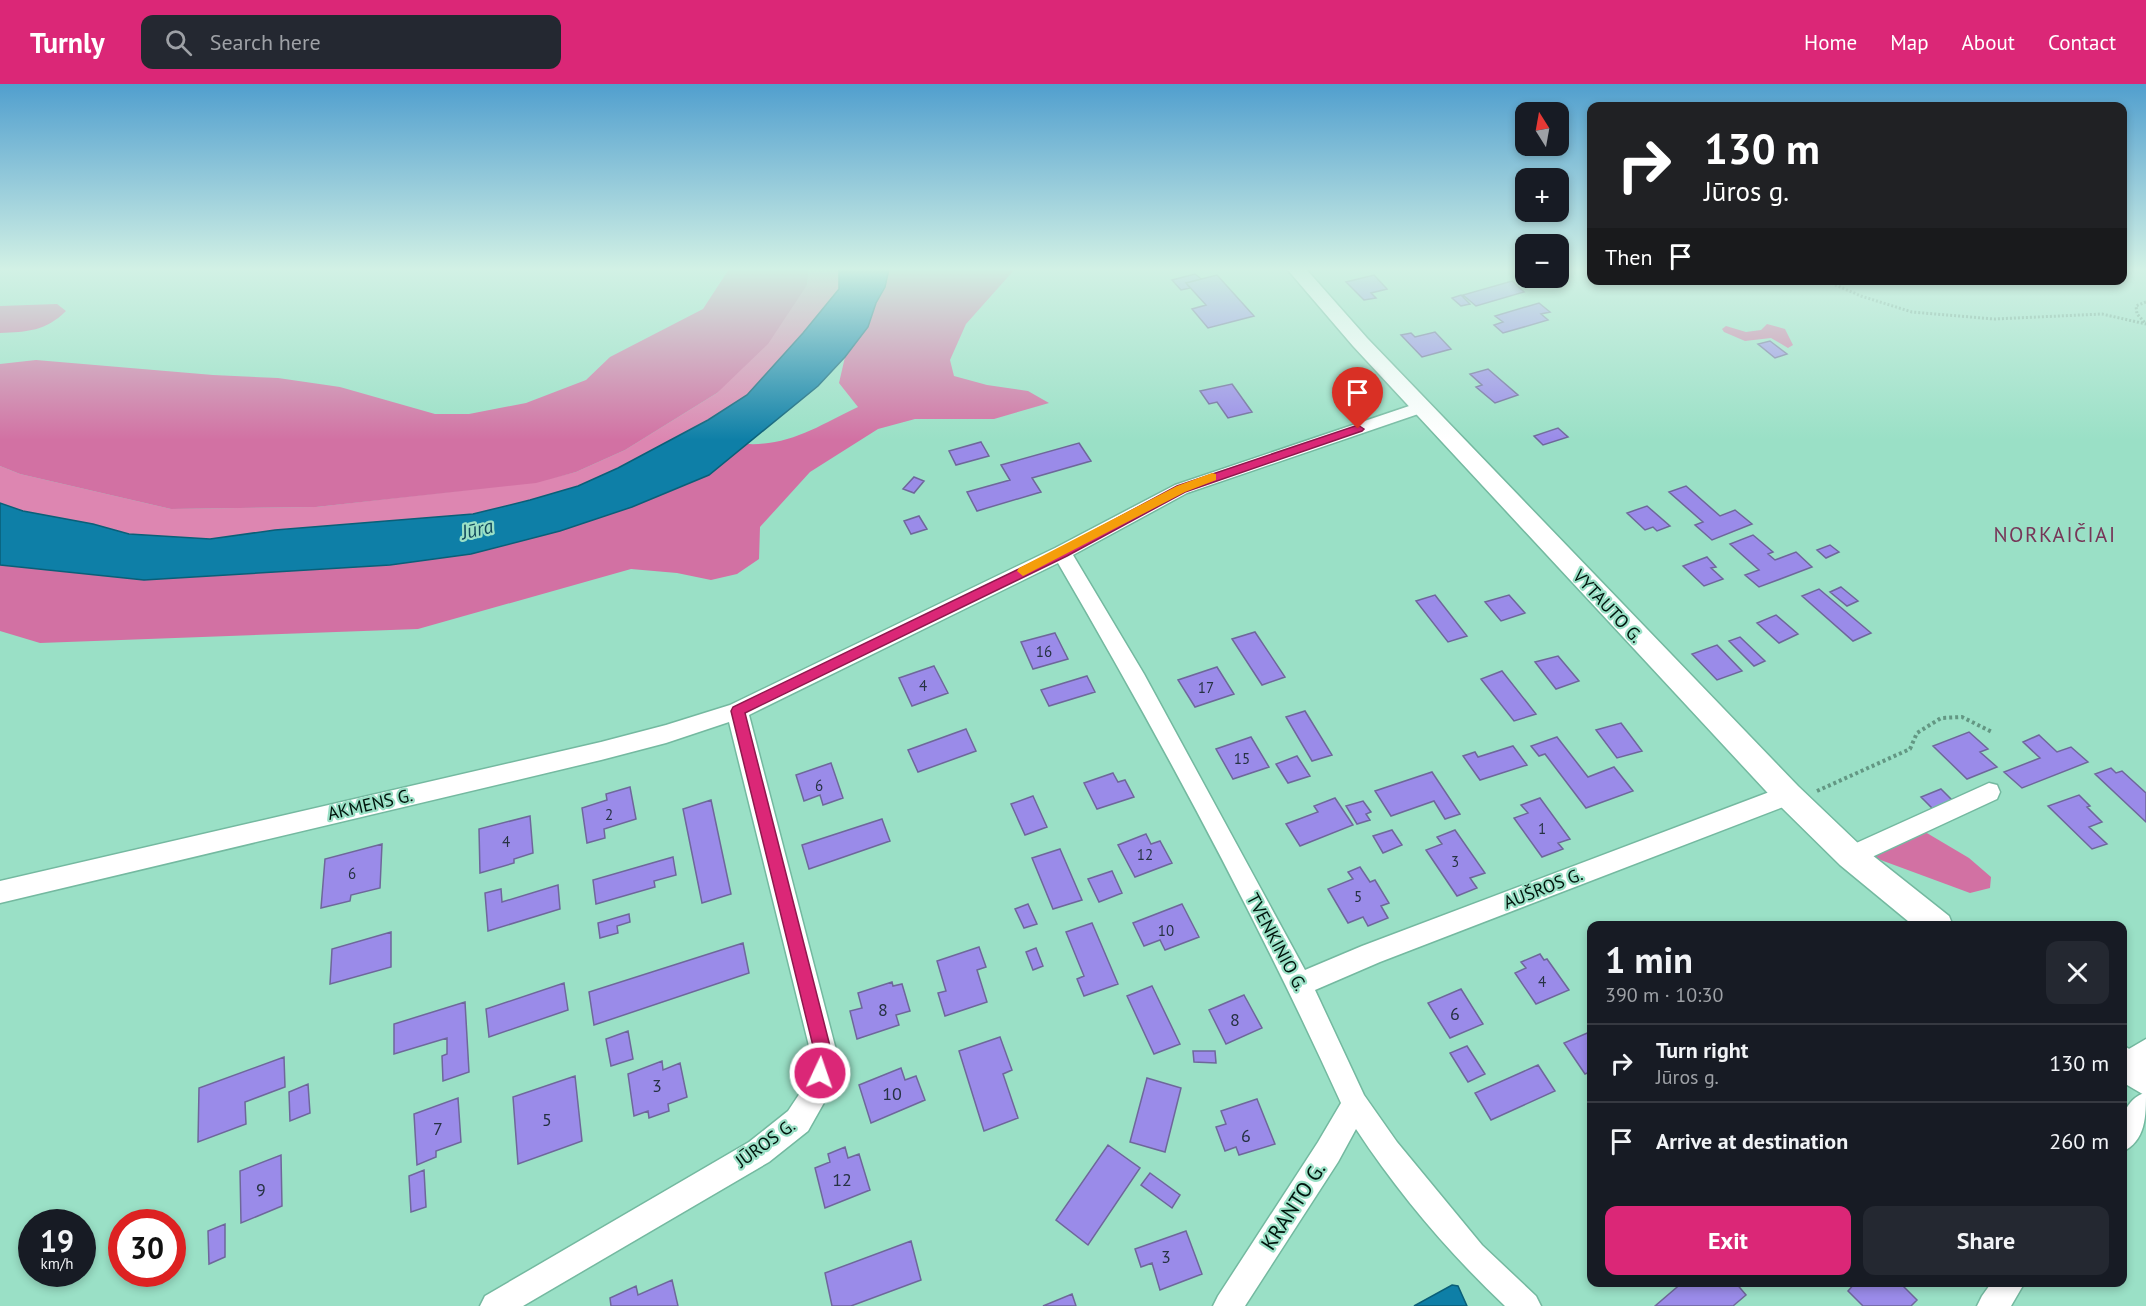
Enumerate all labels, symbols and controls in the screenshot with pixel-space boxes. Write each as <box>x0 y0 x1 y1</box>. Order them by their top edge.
search box <box>141 15 561 69</box>
text: Turnly <box>30 24 105 61</box>
icon: search <box>162 26 195 59</box>
text: Search here <box>210 28 321 56</box>
text: Home <box>1804 29 1857 56</box>
text: Map <box>1890 29 1929 56</box>
text: About <box>1962 29 2015 56</box>
text: Contact <box>2048 29 2116 56</box>
north arrow <box>1515 102 1569 156</box>
map controls <box>1515 102 1569 288</box>
text: 130 m <box>1704 121 1820 176</box>
icon: right <box>1605 126 1683 204</box>
button: + <box>1515 168 1569 222</box>
text: Jūros g. <box>1704 174 1789 208</box>
button: − <box>1515 234 1569 288</box>
icon: arrive <box>1664 240 1697 273</box>
text: Then <box>1605 243 1652 271</box>
pin <box>1332 367 1383 429</box>
icon: arrive <box>1341 376 1374 409</box>
water label: Jūra <box>457 513 496 546</box>
district label: NORKAIČIAI <box>1993 521 2117 548</box>
street label: VYTAUTO G. <box>1567 564 1648 648</box>
house number: 16 <box>1036 642 1052 661</box>
house number: 4 <box>919 676 927 695</box>
house number: 17 <box>1198 678 1214 697</box>
house number: 15 <box>1234 749 1250 768</box>
house number: 6 <box>815 776 823 795</box>
street label: AKMENS G. <box>325 783 415 825</box>
house number: 2 <box>605 805 613 824</box>
house number: 1 <box>1538 819 1546 838</box>
house number: 4 <box>502 832 510 851</box>
house number: 12 <box>1137 845 1153 864</box>
house number: 3 <box>1451 852 1459 871</box>
street label: AUŠROS G. <box>1500 862 1586 914</box>
house number: 6 <box>348 864 356 883</box>
house number: 5 <box>1354 887 1362 906</box>
street label: TVENKINIO G. <box>1242 889 1312 995</box>
house number: 10 <box>1158 921 1174 940</box>
text: 1 min <box>1605 936 1693 983</box>
button: close <box>2046 941 2109 1004</box>
house number: 4 <box>1538 972 1546 991</box>
text: 390 m · 10:30 <box>1605 982 1723 1008</box>
house number: 8 <box>878 998 888 1021</box>
house number: 6 <box>1450 1002 1460 1025</box>
house number: 8 <box>1230 1008 1240 1031</box>
text: Turn right <box>1656 1036 1748 1064</box>
position arrow <box>788 1041 852 1105</box>
icon: right <box>1605 1047 1638 1080</box>
text: 130 m <box>2049 1049 2109 1077</box>
text: Jūros g. <box>1656 1064 1719 1090</box>
house number: 3 <box>652 1074 662 1097</box>
house number: 10 <box>882 1082 902 1105</box>
house number: 5 <box>542 1108 552 1131</box>
street label: JŪROS G. <box>730 1114 799 1173</box>
house number: 7 <box>433 1117 443 1140</box>
house number: 6 <box>1241 1124 1251 1147</box>
icon: arrive <box>1605 1125 1638 1158</box>
text: Arrive at destination <box>1656 1127 1848 1155</box>
text: 260 m <box>2049 1127 2109 1155</box>
street label: KRANTO G. <box>1255 1157 1331 1255</box>
house number: 12 <box>832 1168 852 1191</box>
house number: 9 <box>256 1178 266 1201</box>
button: Exit <box>1605 1206 1851 1275</box>
button: Share <box>1863 1206 2109 1275</box>
speed limit sign: 30 <box>108 1209 186 1287</box>
text: 19 <box>40 1221 74 1260</box>
house number: 3 <box>1161 1245 1171 1268</box>
text: km/h <box>41 1254 73 1273</box>

